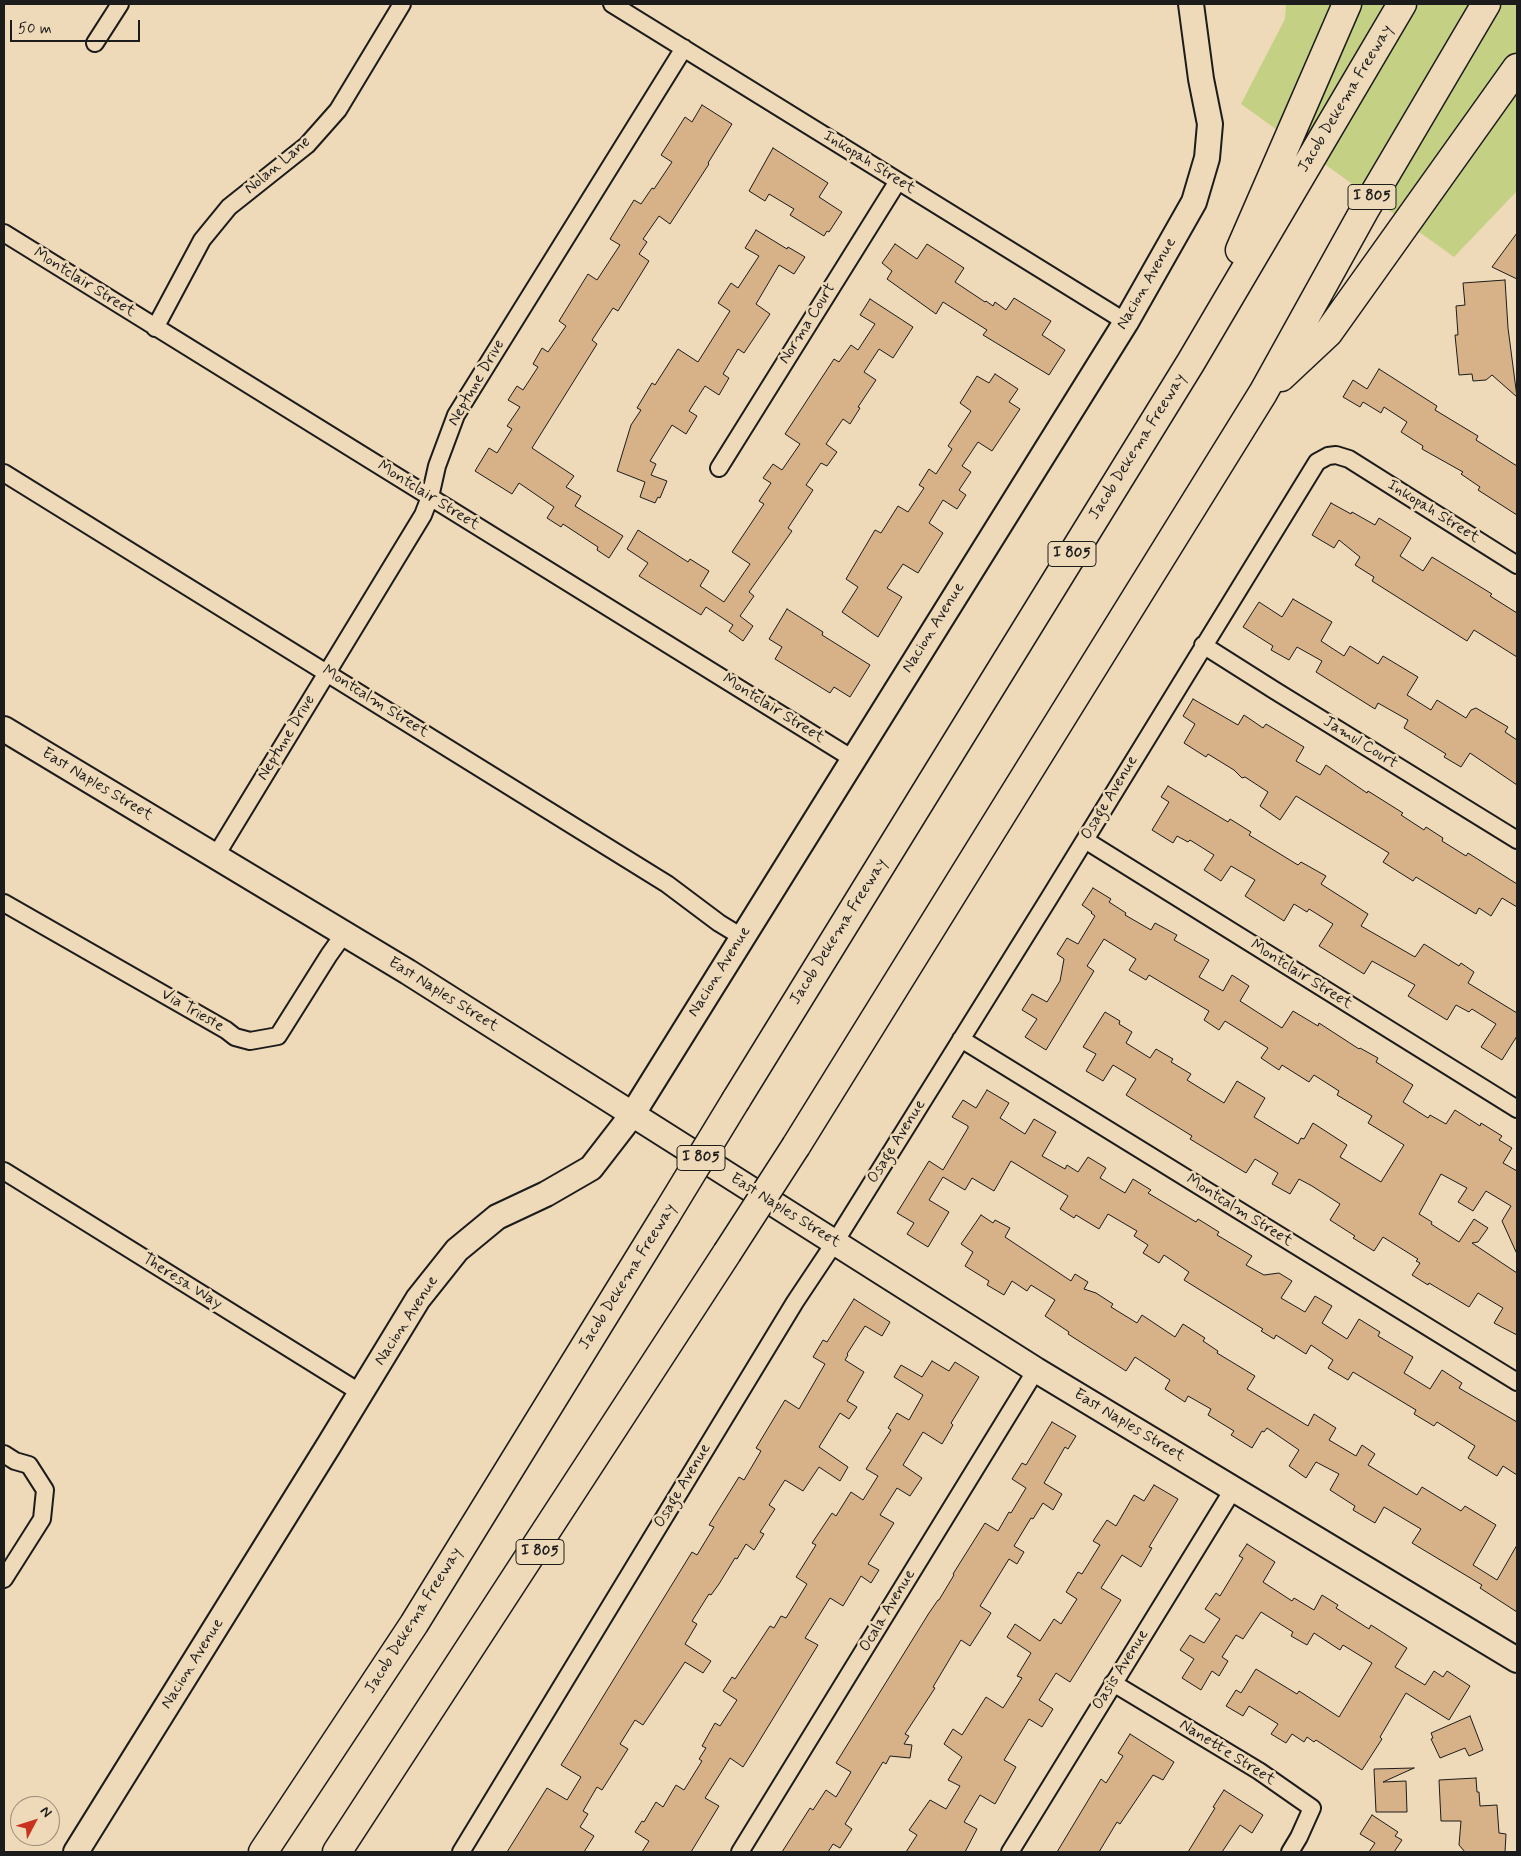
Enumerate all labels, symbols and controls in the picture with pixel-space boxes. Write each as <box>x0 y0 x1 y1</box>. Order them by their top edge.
scale bar <box>12 10 142 42</box>
text: 50 m <box>18 19 52 39</box>
street label: Jacob Dekema Freeway <box>1294 22 1398 176</box>
street label: Inkopah Street <box>819 127 919 199</box>
street label: Nolan Lane <box>241 133 315 199</box>
road number: I 805 <box>1348 184 1396 210</box>
street label: Nacion Avenue <box>1113 235 1181 333</box>
street label: Montclair Street <box>29 244 139 322</box>
street label: Norma Court <box>776 280 840 368</box>
street label: Neptune Drive <box>445 336 509 430</box>
street label: Jacob Dekema Freeway <box>1085 370 1191 524</box>
street label: Montclair Street <box>373 457 483 535</box>
street label: Inkopah Street <box>1383 476 1483 548</box>
road number: I 805 <box>1048 542 1096 566</box>
street label: Nacion Avenue <box>899 579 969 677</box>
street label: Montcalm Street <box>318 662 432 742</box>
street label: Montclair Street <box>718 670 828 748</box>
street label: Neptune Drive <box>254 692 320 784</box>
street label: Jamul Court <box>1319 713 1401 773</box>
street label: East Naples Street <box>38 744 156 826</box>
street label: Osage Avenue <box>1077 752 1143 844</box>
street label: Jacob Dekema Freeway <box>786 855 892 1009</box>
street label: Nacion Avenue <box>685 923 755 1021</box>
street label: Montclair Street <box>1246 936 1356 1014</box>
street label: East Naples Street <box>384 953 502 1037</box>
street label: Via Trieste <box>157 985 227 1037</box>
street label: Osage Avenue <box>864 1097 930 1187</box>
road number: I 805 <box>677 1146 725 1170</box>
street label: East Naples Street <box>726 1169 844 1253</box>
street label: Montcalm Street <box>1182 1171 1296 1251</box>
street label: Jacob Dekema Freeway <box>575 1200 681 1354</box>
street label: Theresa Way <box>138 1250 226 1314</box>
street label: Nacion Avenue <box>371 1273 443 1369</box>
street label: East Naples Street <box>1070 1385 1188 1467</box>
street label: Osage Avenue <box>650 1440 716 1532</box>
road number: I 805 <box>516 1540 564 1564</box>
street label: Jacob Dekema Freeway <box>361 1544 467 1698</box>
street label: Ocala Avenue <box>856 1566 920 1656</box>
street label: Nacion Avenue <box>158 1615 228 1713</box>
street label: Oasis Avenue <box>1089 1626 1153 1714</box>
street label: Nanette Street <box>1175 1716 1279 1790</box>
north arrow <box>10 1796 60 1846</box>
text: N <box>36 1803 56 1821</box>

